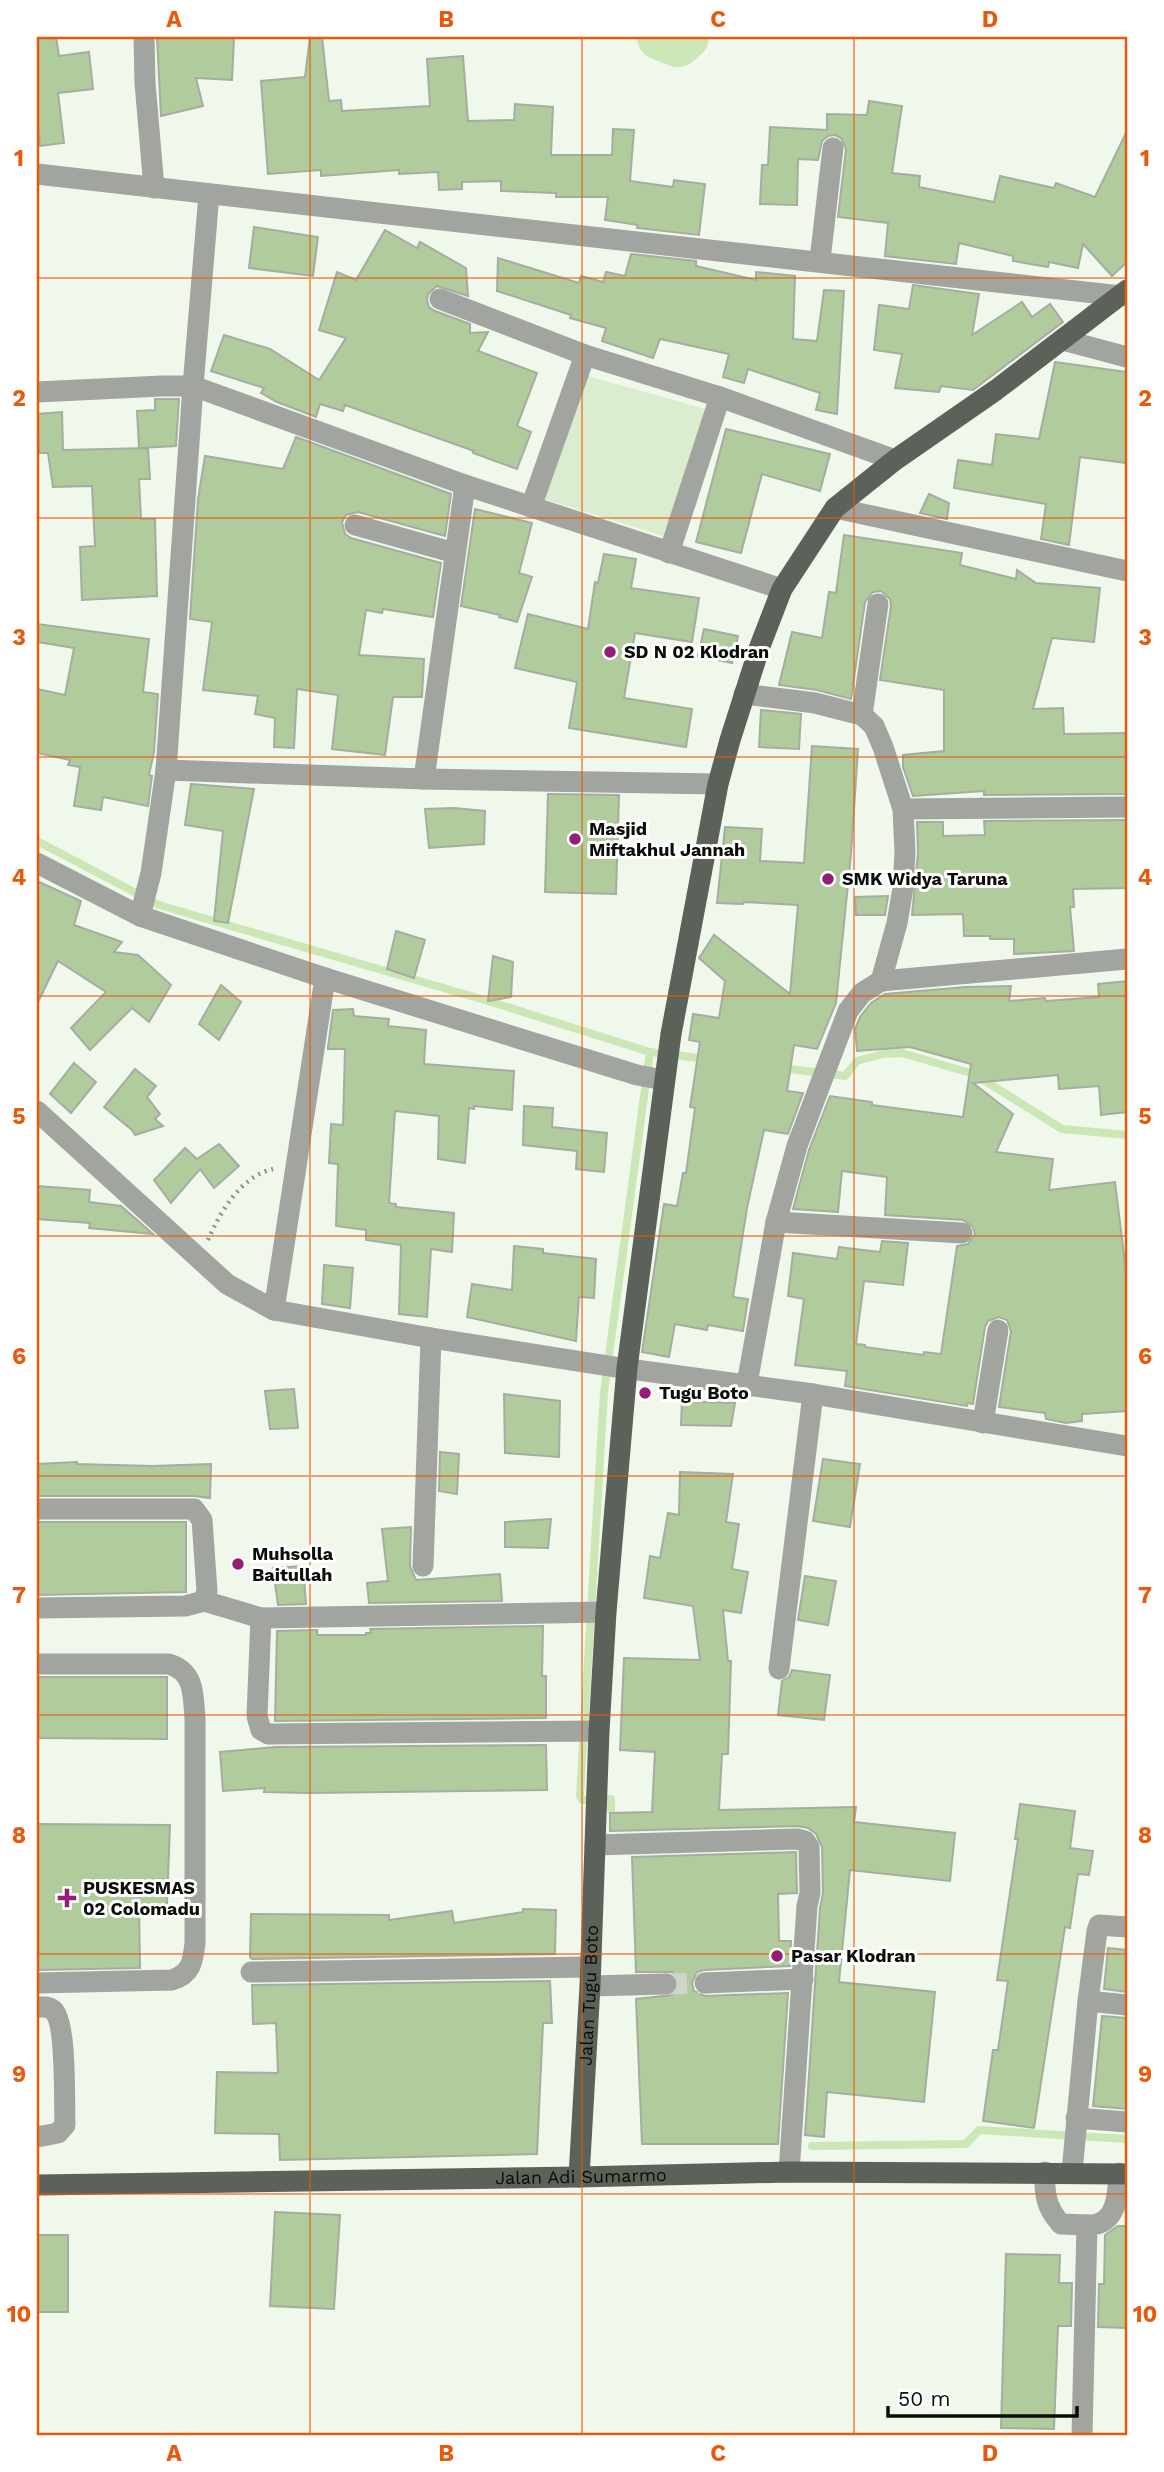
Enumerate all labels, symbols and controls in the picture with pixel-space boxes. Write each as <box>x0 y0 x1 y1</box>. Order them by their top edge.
text: A <box>166 6 182 33</box>
text: B <box>438 6 454 33</box>
text: C <box>710 6 726 33</box>
text: D <box>982 6 998 33</box>
text: 1 <box>14 145 24 172</box>
text: 1 <box>1140 145 1150 172</box>
text: 2 <box>12 385 26 412</box>
text: 2 <box>1138 385 1152 412</box>
text: 3 <box>12 624 26 651</box>
text: 3 <box>1138 624 1152 651</box>
place label: SD N 02 Klodran <box>624 641 769 662</box>
marker: SD N 02 Klodran <box>602 644 618 660</box>
place label: Masjid Miftakhul Jannah <box>589 818 745 860</box>
marker: Masjid Miftakhul Jannah <box>567 831 583 847</box>
text: 4 <box>12 864 27 891</box>
text: 4 <box>1138 864 1153 891</box>
place label: SMK Widya Taruna <box>842 868 1008 889</box>
marker: SMK Widya Taruna <box>820 871 836 887</box>
text: 5 <box>12 1103 26 1130</box>
text: 5 <box>1138 1103 1152 1130</box>
text: 6 <box>12 1343 26 1370</box>
text: 6 <box>1138 1343 1152 1370</box>
place label: Tugu Boto <box>659 1382 749 1403</box>
marker: Tugu Boto <box>637 1385 653 1401</box>
place label: Muhsolla Baitullah <box>252 1543 334 1585</box>
marker: Muhsolla Baitullah <box>230 1556 246 1572</box>
text: 7 <box>12 1582 26 1609</box>
text: 7 <box>1138 1582 1152 1609</box>
text: 8 <box>12 1822 26 1849</box>
text: 8 <box>1138 1822 1152 1849</box>
place label: PUSKESMAS 02 Colomadu <box>83 1877 200 1919</box>
marker: PUSKESMAS 02 Colomadu <box>57 1888 77 1908</box>
street label: Jalan Tugu Boto <box>574 1924 602 2066</box>
place label: Pasar Klodran <box>791 1945 916 1966</box>
marker: Pasar Klodran <box>769 1948 785 1964</box>
text: 9 <box>12 2061 26 2088</box>
text: 9 <box>1138 2061 1152 2088</box>
street label: Jalan Adi Sumarmo <box>495 2164 667 2188</box>
text: 10 <box>7 2301 31 2328</box>
text: 10 <box>1133 2301 1157 2328</box>
scale bar <box>888 2374 1076 2418</box>
text: 50 m <box>898 2386 950 2411</box>
text: A <box>166 2440 182 2467</box>
text: B <box>438 2440 454 2467</box>
text: C <box>710 2440 726 2467</box>
text: D <box>982 2440 998 2467</box>

